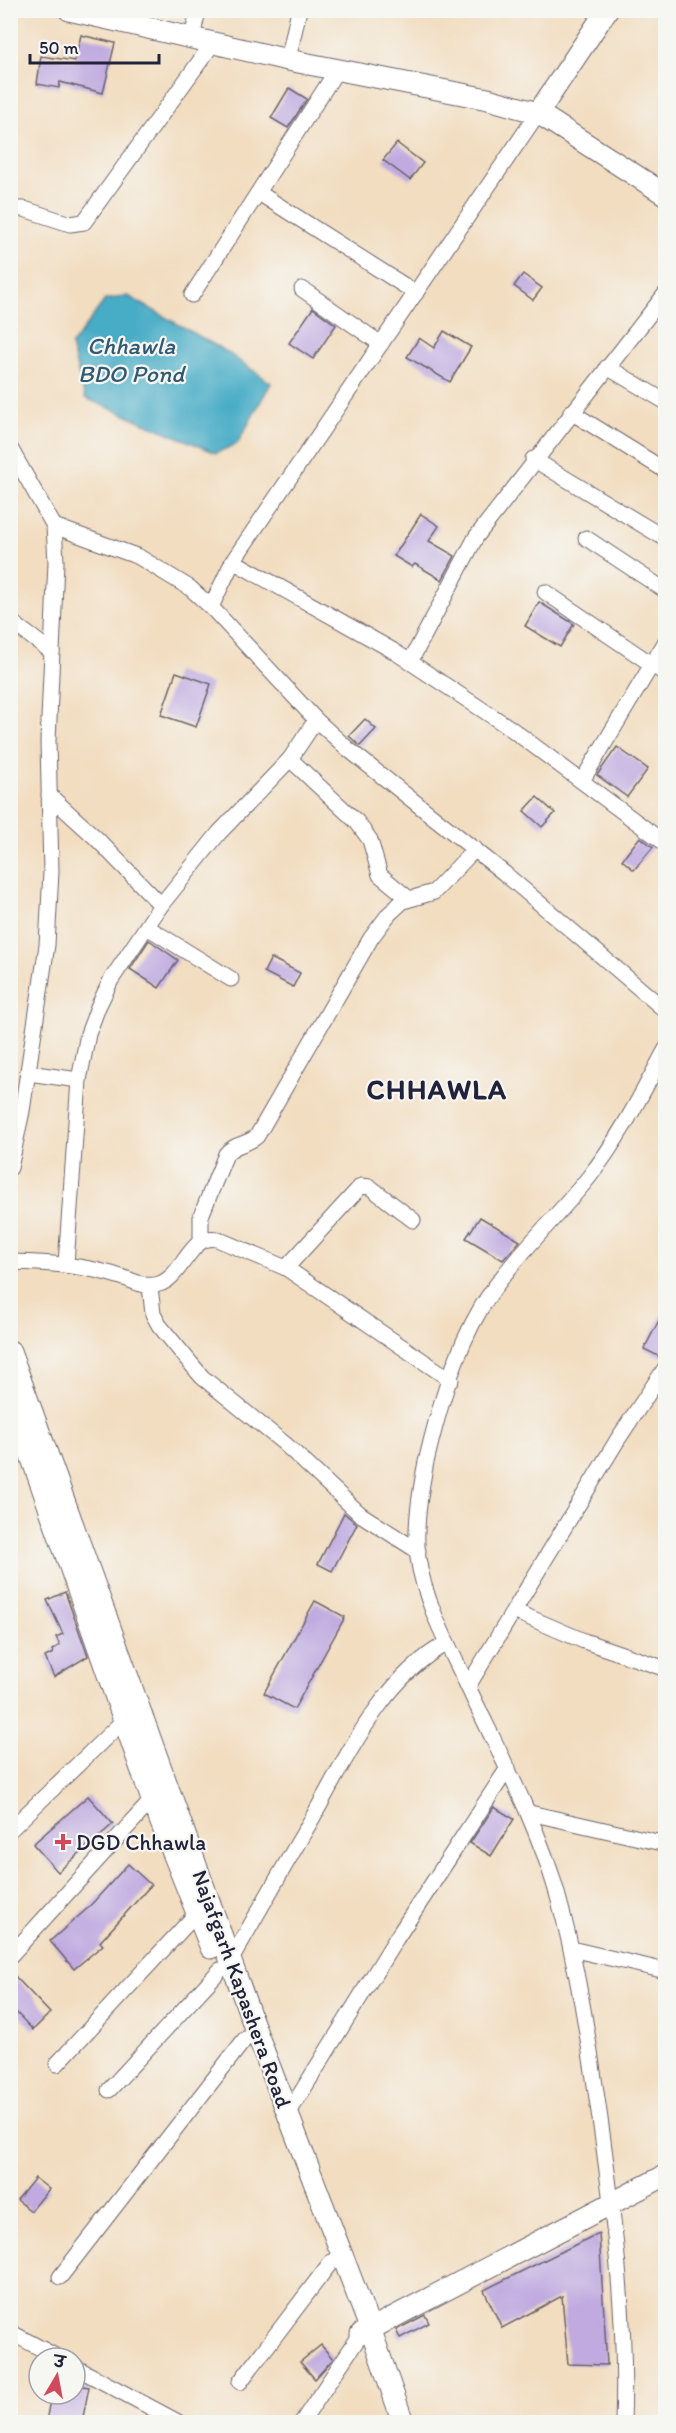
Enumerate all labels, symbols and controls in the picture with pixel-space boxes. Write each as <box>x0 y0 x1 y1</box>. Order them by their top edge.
scale bar <box>30 27 159 65</box>
text: 50 m <box>39 37 79 59</box>
water label: Chhawla BDO Pond <box>78 331 186 388</box>
district label: CHHAWLA <box>367 1072 507 1106</box>
place label: DGD Chhawla <box>76 1829 206 1856</box>
marker: DGD Chhawla <box>54 1833 72 1851</box>
street label: Najafgarh Kapashera Road <box>186 1866 298 2112</box>
north arrow <box>27 2346 87 2406</box>
text: उ <box>51 2351 68 2372</box>

